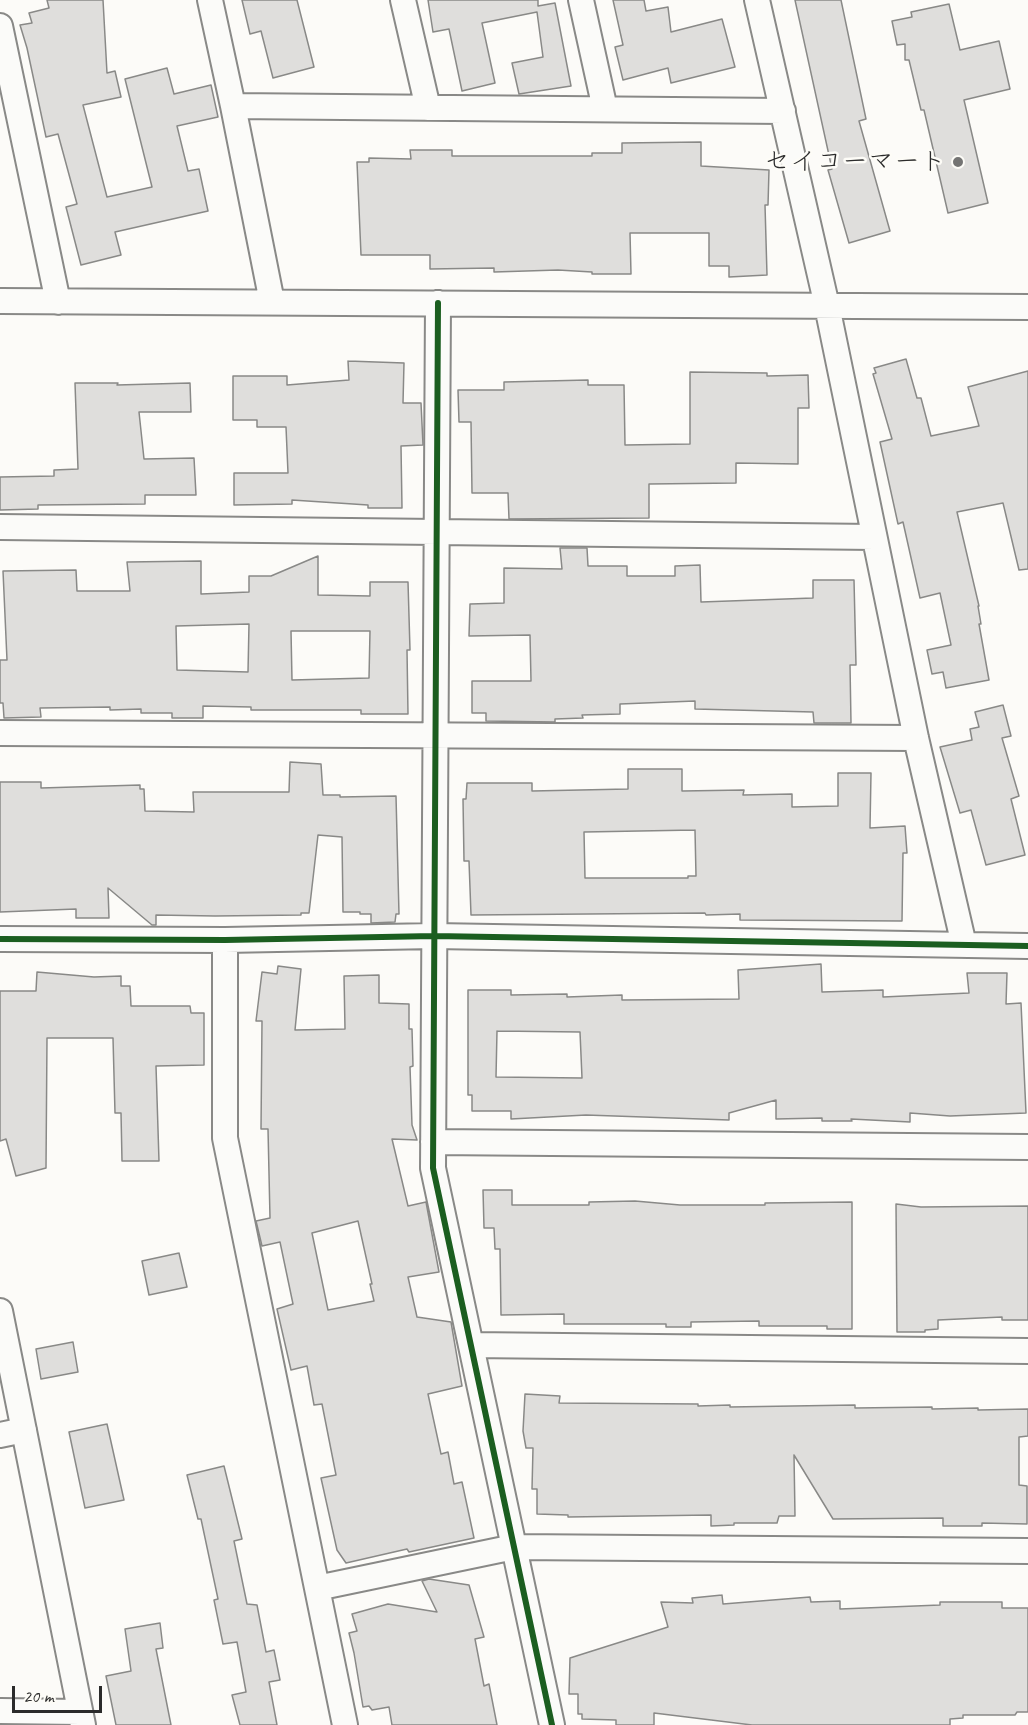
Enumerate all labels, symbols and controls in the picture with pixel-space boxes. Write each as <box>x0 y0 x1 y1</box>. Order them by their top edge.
place label: セイコーマート <box>764 146 946 178</box>
marker: セイコーマート <box>951 155 965 169</box>
scale bar <box>15 1674 105 1712</box>
text: 20 m <box>23 1685 54 1707</box>

